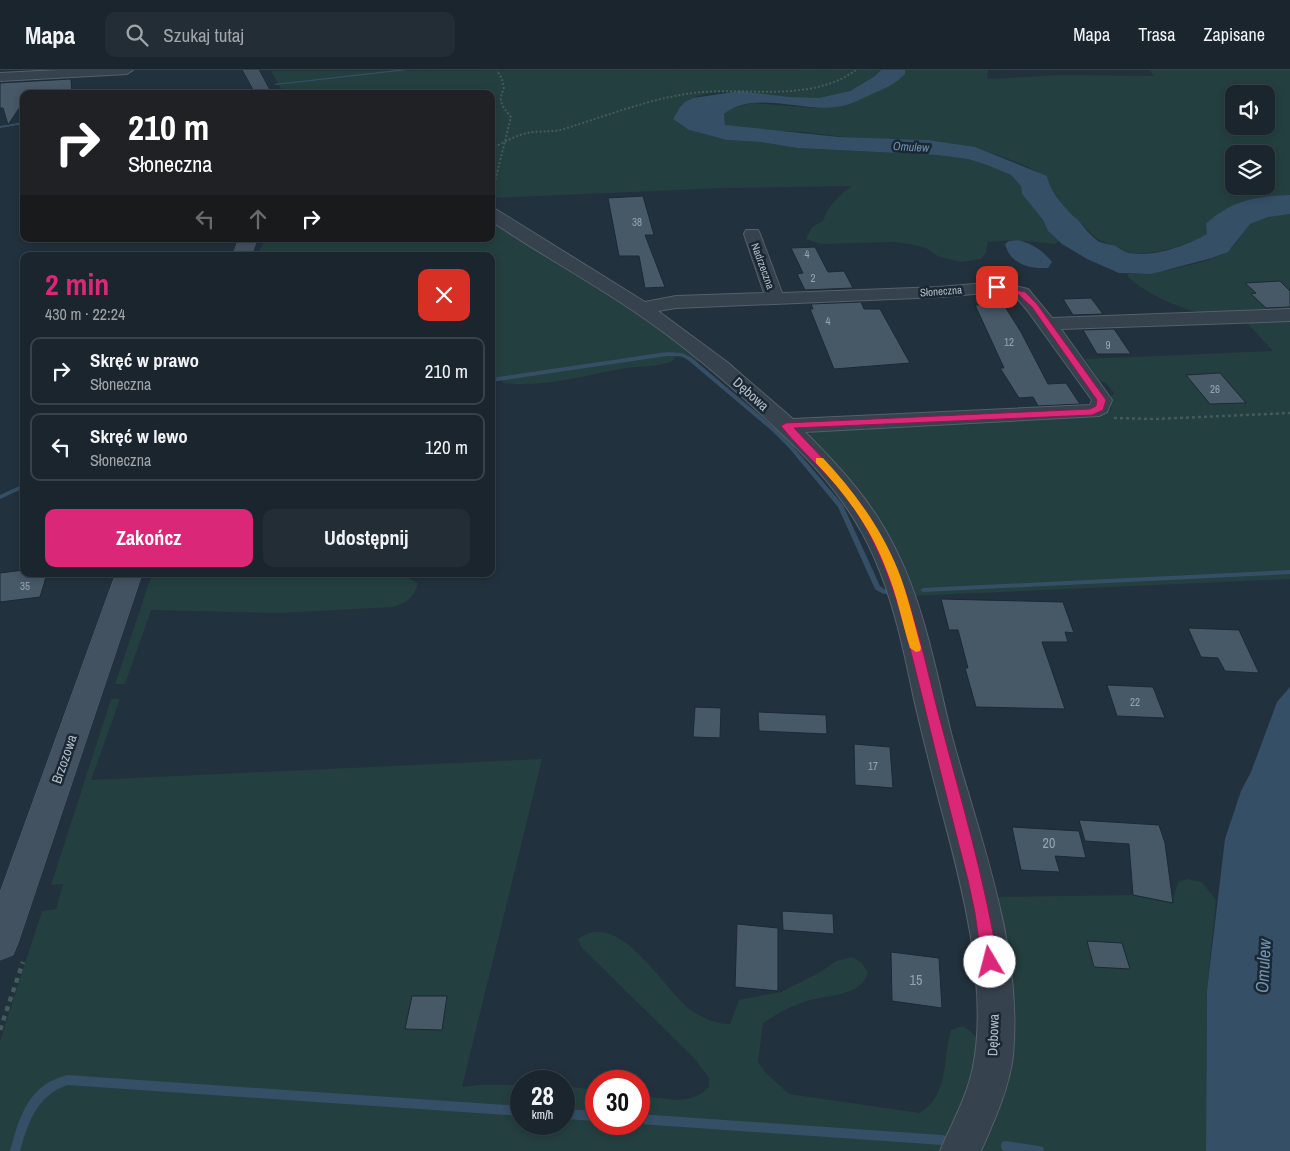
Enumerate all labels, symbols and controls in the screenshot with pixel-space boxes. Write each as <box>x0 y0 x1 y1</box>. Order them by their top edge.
search box <box>105 12 455 57</box>
text: Mapa <box>25 19 75 51</box>
icon: search <box>123 21 151 49</box>
text: Szukaj tutaj <box>163 22 244 48</box>
text: Mapa <box>1073 22 1110 47</box>
text: Trasa <box>1138 22 1175 47</box>
text: Zapisane <box>1203 22 1265 47</box>
map controls <box>1225 85 1275 195</box>
button: sound <box>1225 85 1275 135</box>
text: 210 m <box>128 104 209 151</box>
icon: right <box>45 110 110 175</box>
water label: Omulew <box>893 138 930 156</box>
button: layers <box>1225 145 1275 195</box>
text: Słoneczna <box>128 149 212 179</box>
icon: left <box>191 205 219 233</box>
icon: ahead <box>244 205 272 233</box>
icon: right <box>297 205 325 233</box>
house number: 38 <box>632 215 642 229</box>
street label: Nadrzeczna <box>748 241 778 291</box>
house number: 4 <box>804 247 810 261</box>
text: 2 min <box>45 264 109 304</box>
pin <box>976 266 1018 308</box>
button: close <box>418 269 470 321</box>
house number: 2 <box>810 271 816 285</box>
icon: arrive <box>983 273 1011 301</box>
street label: Słoneczna <box>920 283 962 299</box>
text: 430 m · 22:24 <box>45 303 125 325</box>
house number: 4 <box>825 314 831 328</box>
house number: 12 <box>1004 335 1014 349</box>
house number: 9 <box>1105 338 1111 352</box>
text: Skręć w prawo <box>90 347 199 373</box>
icon: right <box>47 357 75 385</box>
text: 210 m <box>425 358 468 384</box>
text: Słoneczna <box>90 373 151 395</box>
street label: Dębowa <box>729 373 773 415</box>
house number: 26 <box>1210 382 1220 396</box>
text: Skręć w lewo <box>90 423 188 449</box>
icon: left <box>47 433 75 461</box>
text: 120 m <box>425 434 468 460</box>
text: Słoneczna <box>90 449 151 471</box>
button: Zakończ <box>45 509 253 567</box>
button: Udostępnij <box>263 509 470 567</box>
house number: 35 <box>20 579 30 593</box>
house number: 22 <box>1130 695 1140 709</box>
street label: Brzozowa <box>47 732 81 786</box>
house number: 17 <box>868 759 878 773</box>
house number: 20 <box>1043 834 1055 852</box>
position arrow <box>963 935 1015 987</box>
water label: Omulew <box>1249 937 1277 994</box>
house number: 15 <box>910 971 922 989</box>
street label: Dębowa <box>983 1013 1003 1056</box>
speed limit sign: 30 <box>585 1070 650 1135</box>
text: 28 <box>531 1079 554 1113</box>
text: km/h <box>532 1107 553 1123</box>

